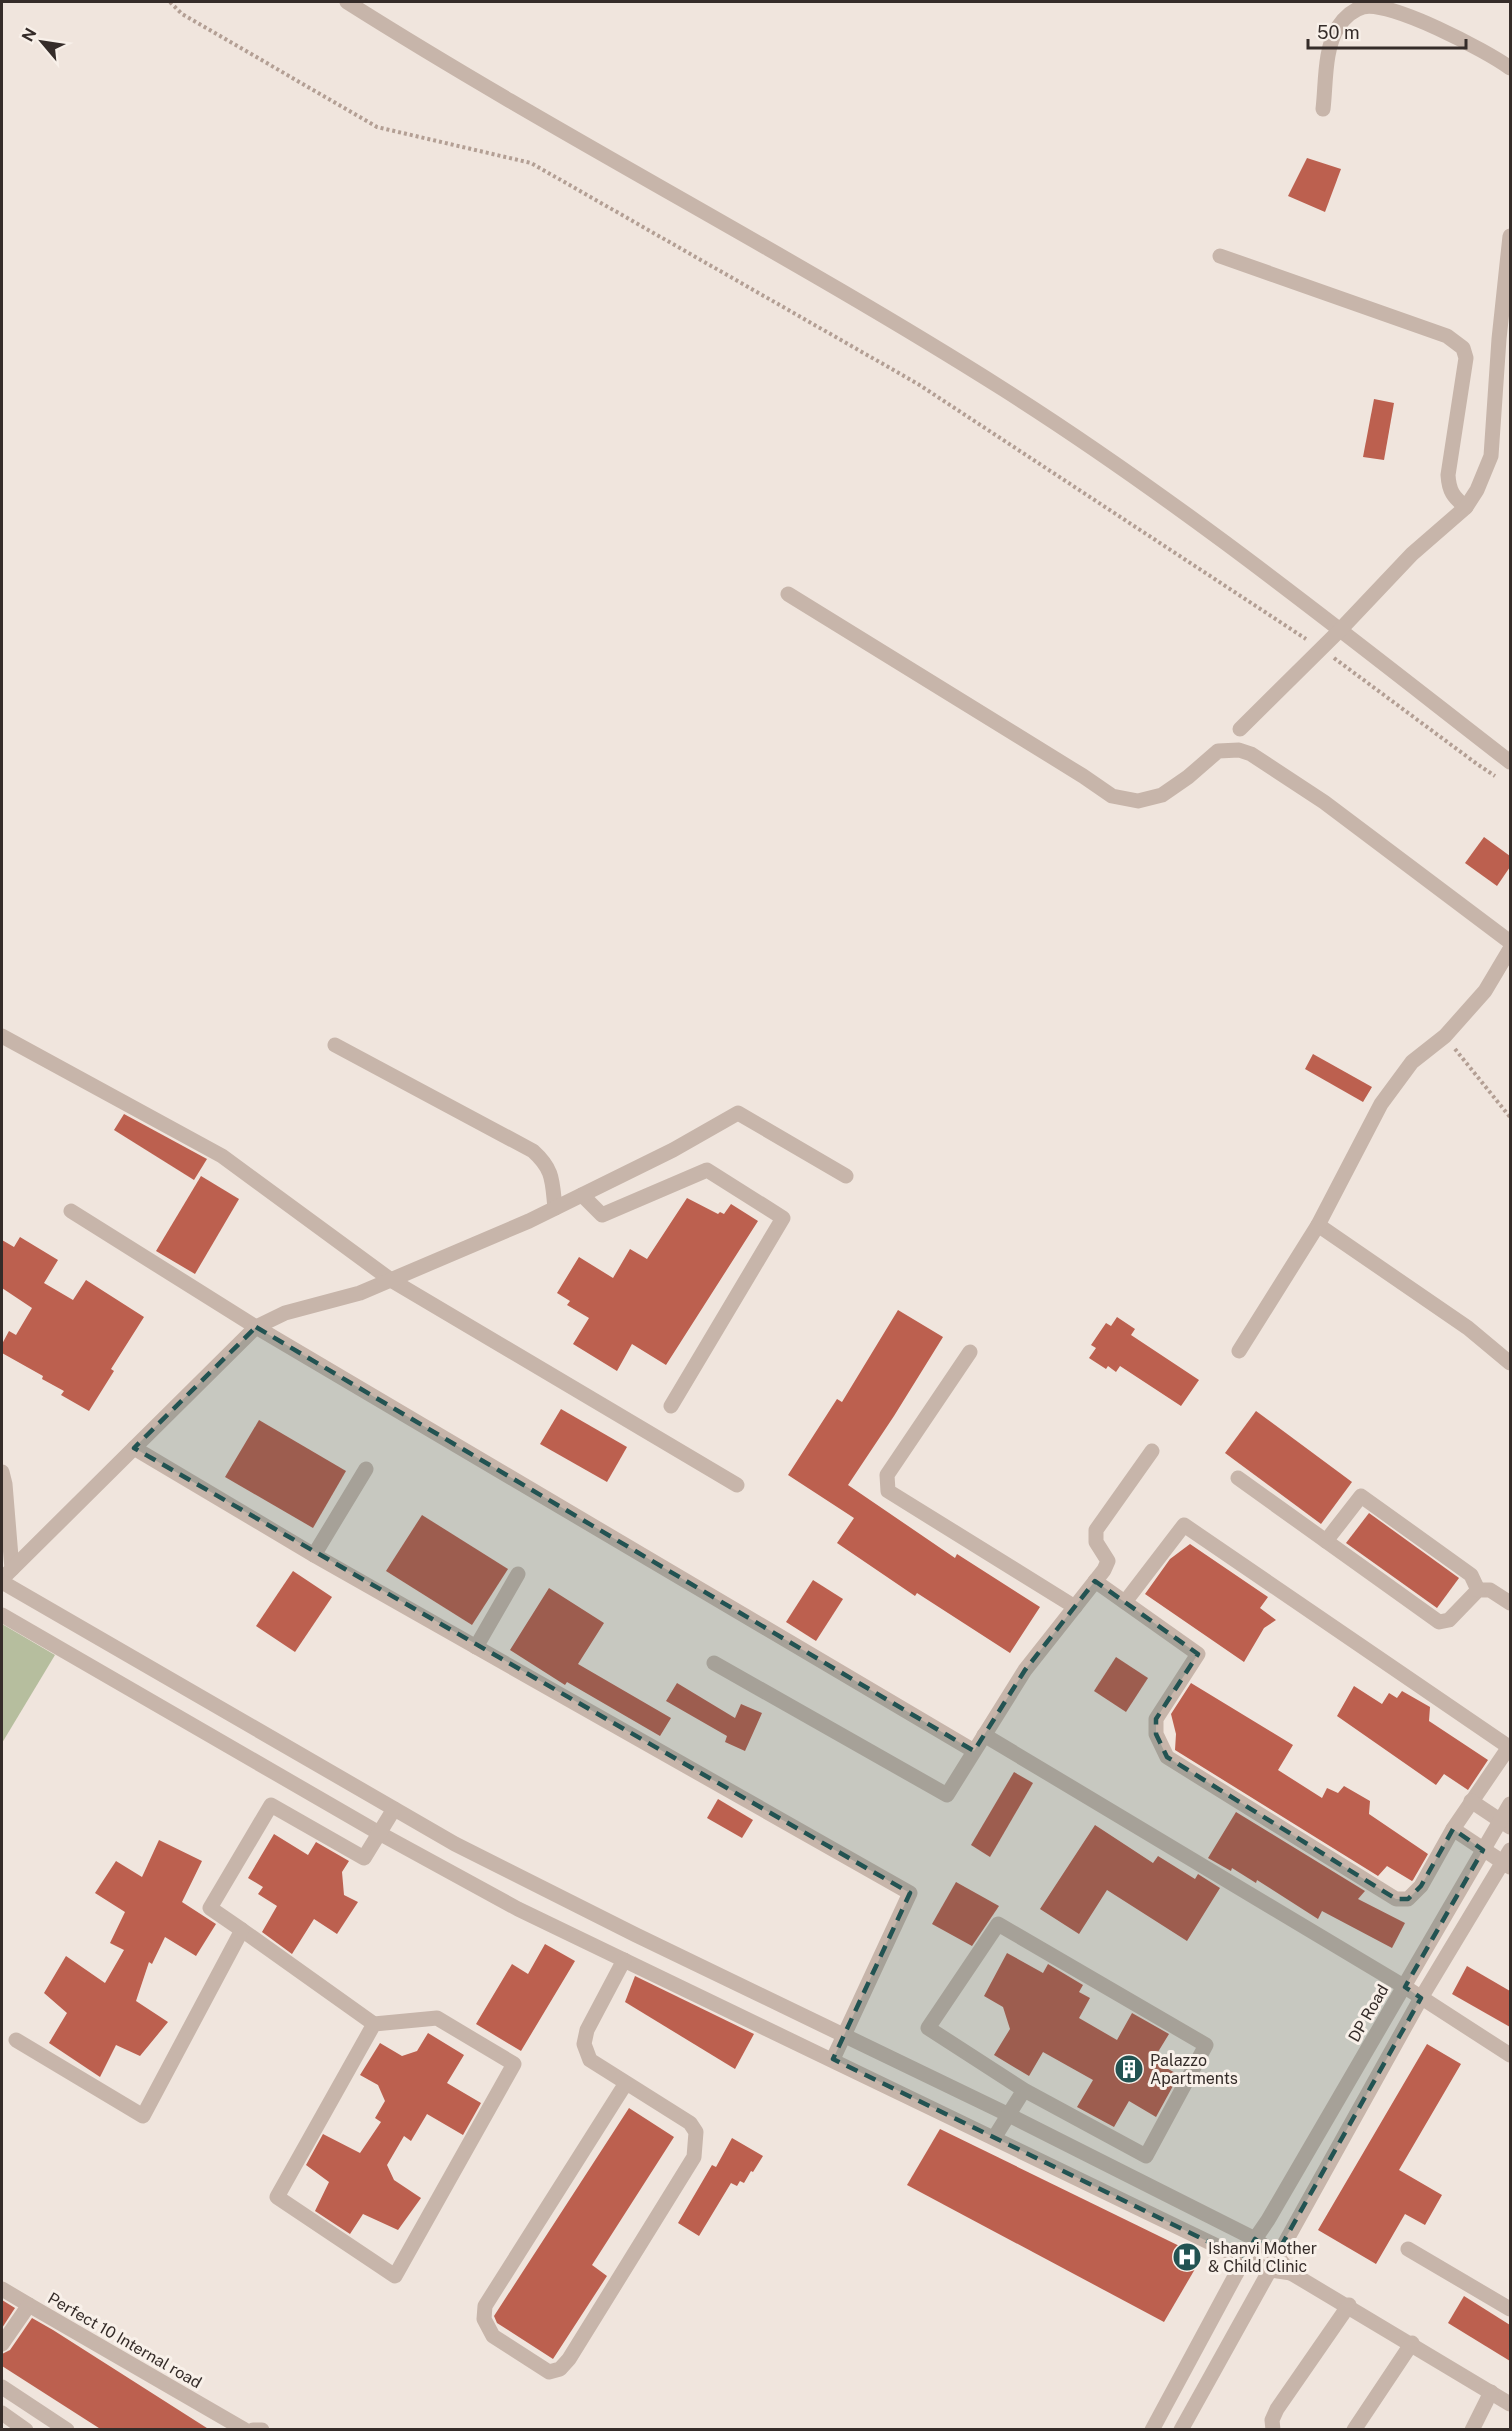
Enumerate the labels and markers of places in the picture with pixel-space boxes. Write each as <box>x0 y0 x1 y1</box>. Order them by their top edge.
place label: Palazzo Apartments <box>1150 2051 1238 2088</box>
building icon: Palazzo Apartments <box>1113 2053 1145 2085</box>
place label: Ishanvi Mother & Child Clinic <box>1208 2239 1317 2276</box>
hospital icon: Ishanvi Mother & Child Clinic <box>1171 2241 1203 2273</box>

